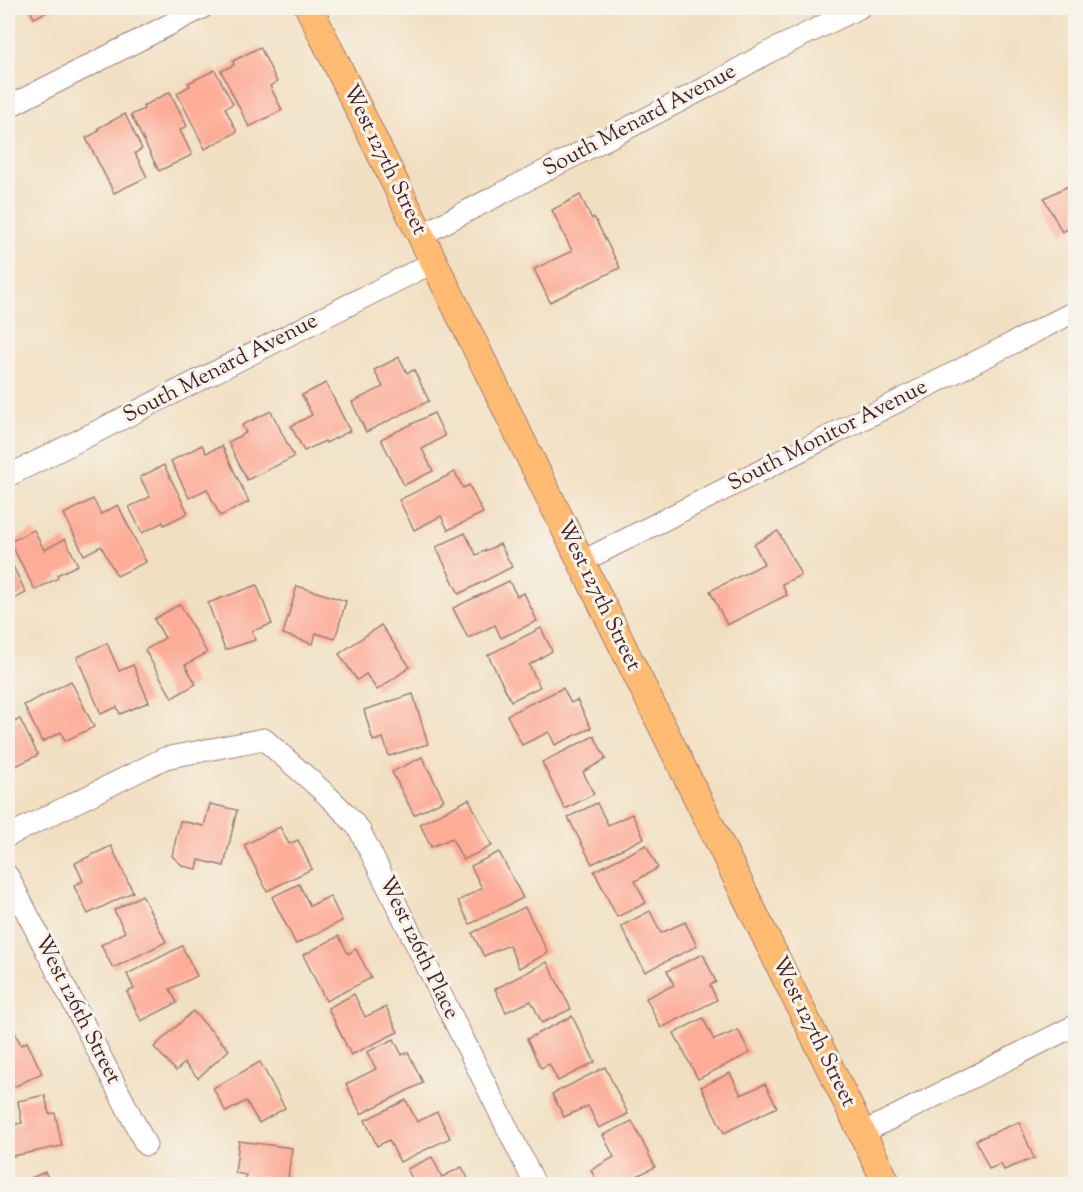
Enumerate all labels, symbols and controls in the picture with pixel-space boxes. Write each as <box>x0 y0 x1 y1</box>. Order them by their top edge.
street label: South Menard Avenue <box>538 56 742 186</box>
street label: West 127th Street <box>334 79 435 241</box>
street label: South Menard Avenue <box>118 306 324 432</box>
street label: South Monitor Avenue <box>723 372 933 500</box>
street label: West 127th Street <box>548 515 649 677</box>
street label: West 126th Place <box>369 871 467 1025</box>
street label: West 126th Street <box>26 930 129 1091</box>
street label: West 127th Street <box>763 951 864 1113</box>

